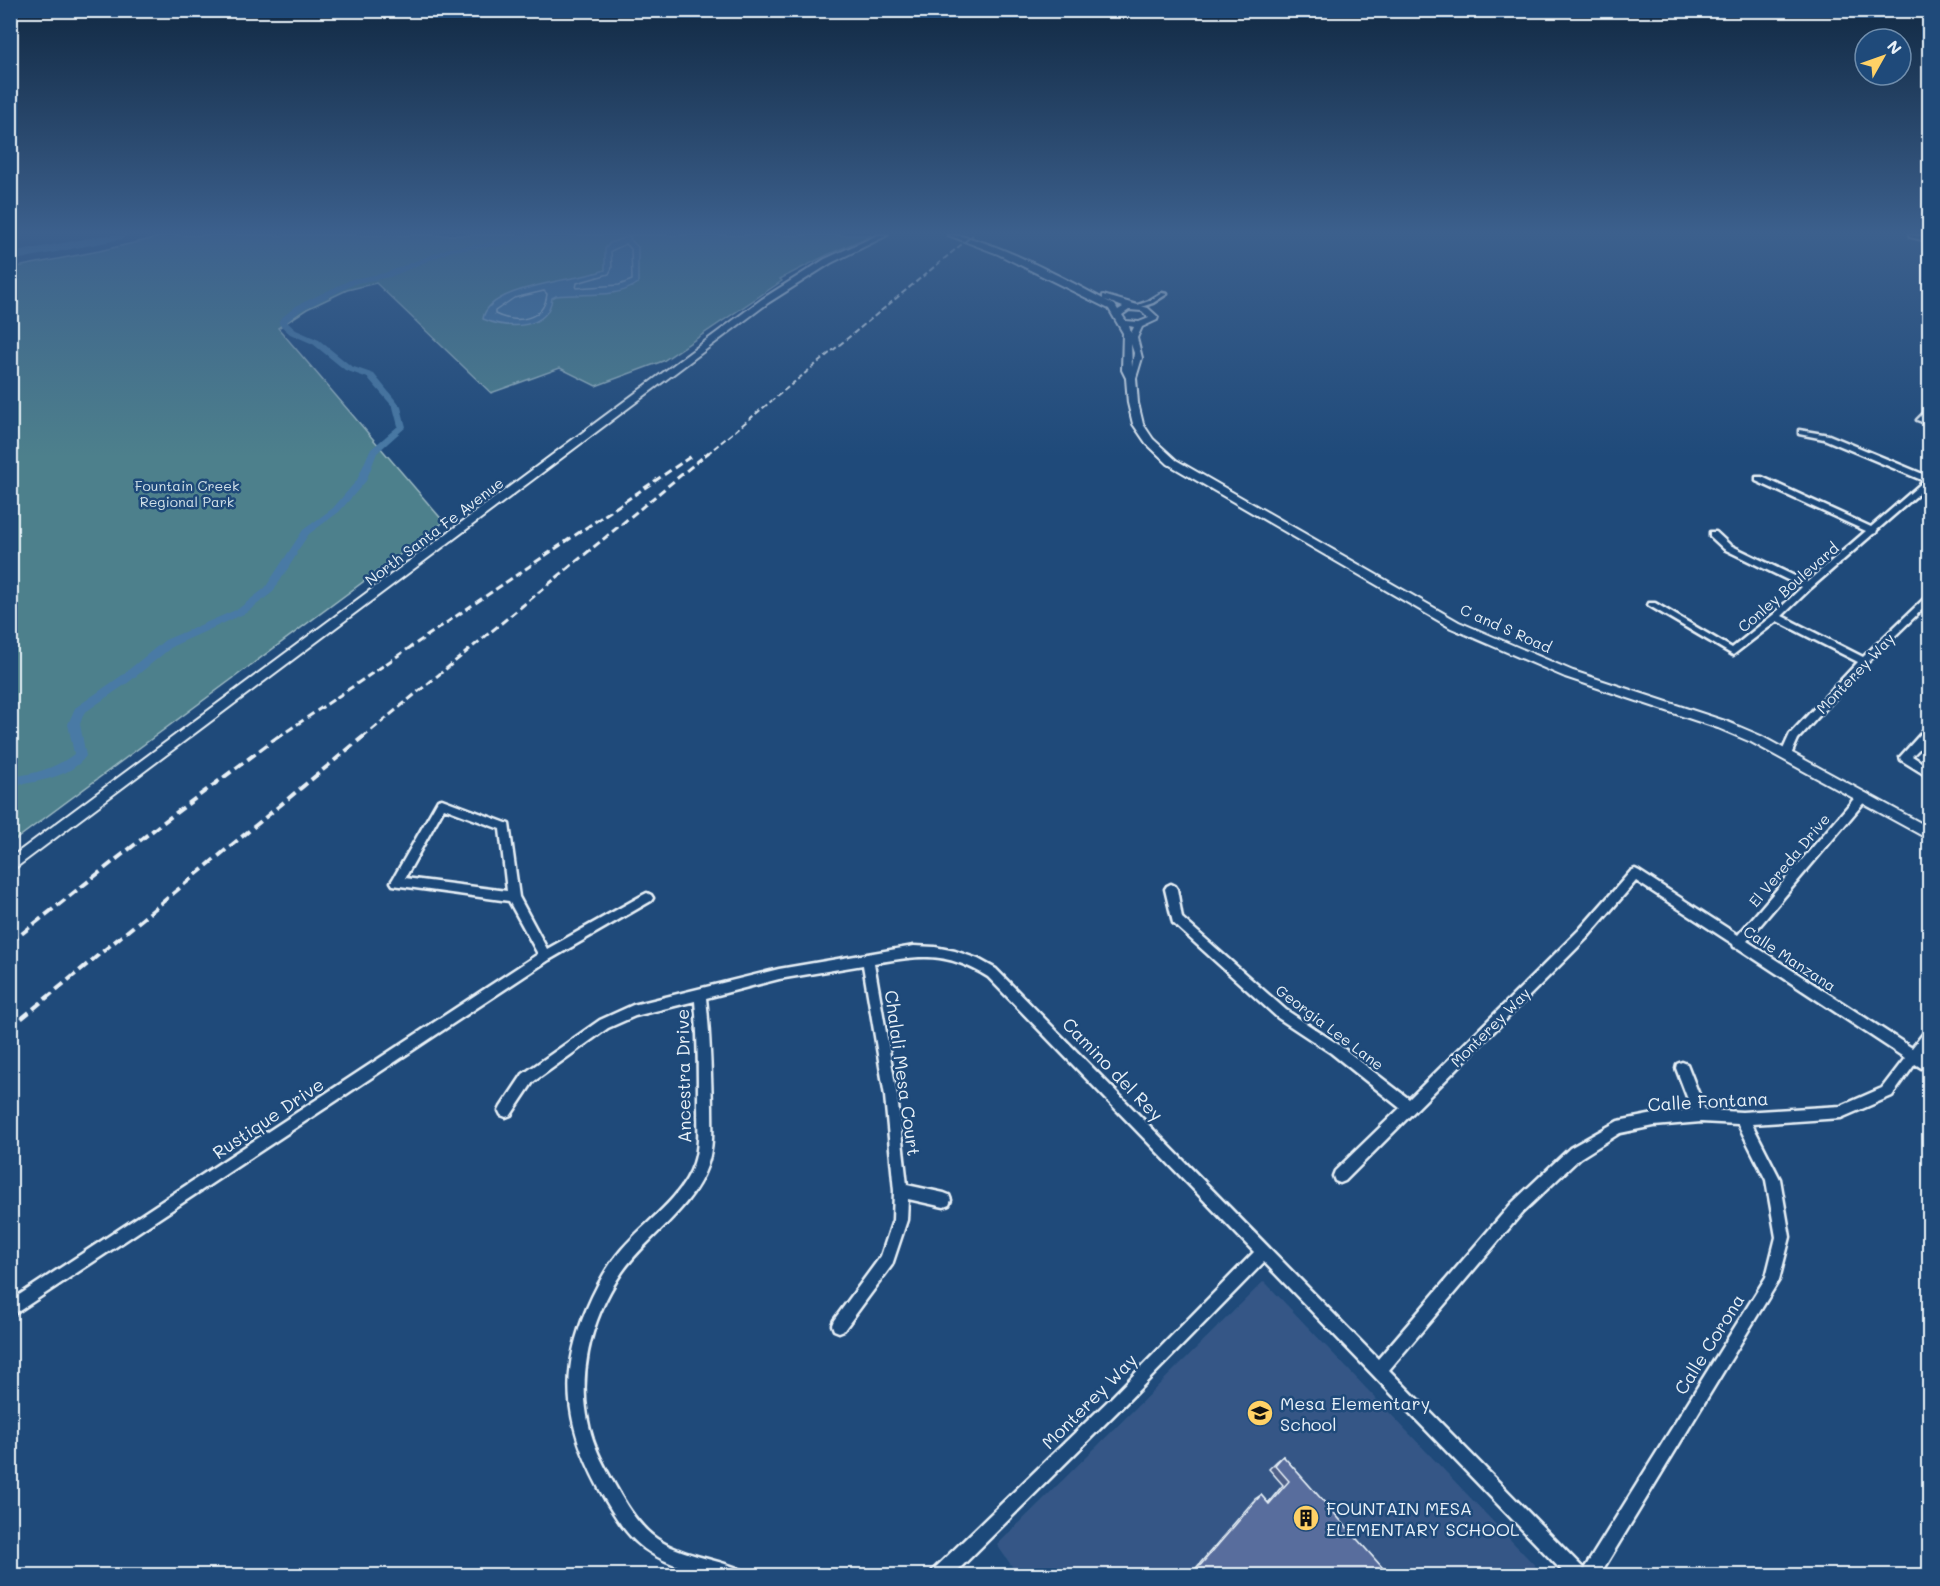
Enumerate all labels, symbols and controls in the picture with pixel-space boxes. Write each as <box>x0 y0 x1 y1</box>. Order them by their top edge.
north arrow <box>1853 27 1913 87</box>
text: N <box>1883 36 1907 58</box>
street label: North Santa Fe Avenue <box>361 472 507 590</box>
park label: Fountain Creek Regional Park <box>135 476 239 511</box>
street label: Conley Boulevard <box>1733 538 1843 636</box>
street label: C and S Road <box>1457 599 1555 657</box>
street label: Monterey Way <box>1811 628 1899 718</box>
street label: El Vereda Drive <box>1744 809 1834 911</box>
street label: Calle Manzana <box>1740 921 1840 995</box>
street label: Georgia Lee Lane <box>1272 980 1388 1074</box>
street label: Monterey Way <box>1446 983 1534 1071</box>
street label: Chalali Mesa Court <box>879 989 927 1157</box>
street label: Ancestra Drive <box>670 1009 696 1143</box>
street label: Camino del Rey <box>1057 1012 1169 1126</box>
street label: Rustique Drive <box>208 1072 328 1164</box>
street label: Calle Fontana <box>1647 1086 1769 1116</box>
street label: Calle Corona <box>1669 1289 1749 1399</box>
street label: Monterey Way <box>1036 1348 1142 1454</box>
place label: Mesa Elementary School <box>1280 1391 1430 1436</box>
school or university icon: Mesa Elementary School <box>1245 1398 1275 1428</box>
place label: FOUNTAIN MESA ELEMENTARY SCHOOL <box>1326 1496 1520 1541</box>
building icon: FOUNTAIN MESA ELEMENTARY SCHOOL <box>1291 1503 1321 1533</box>

